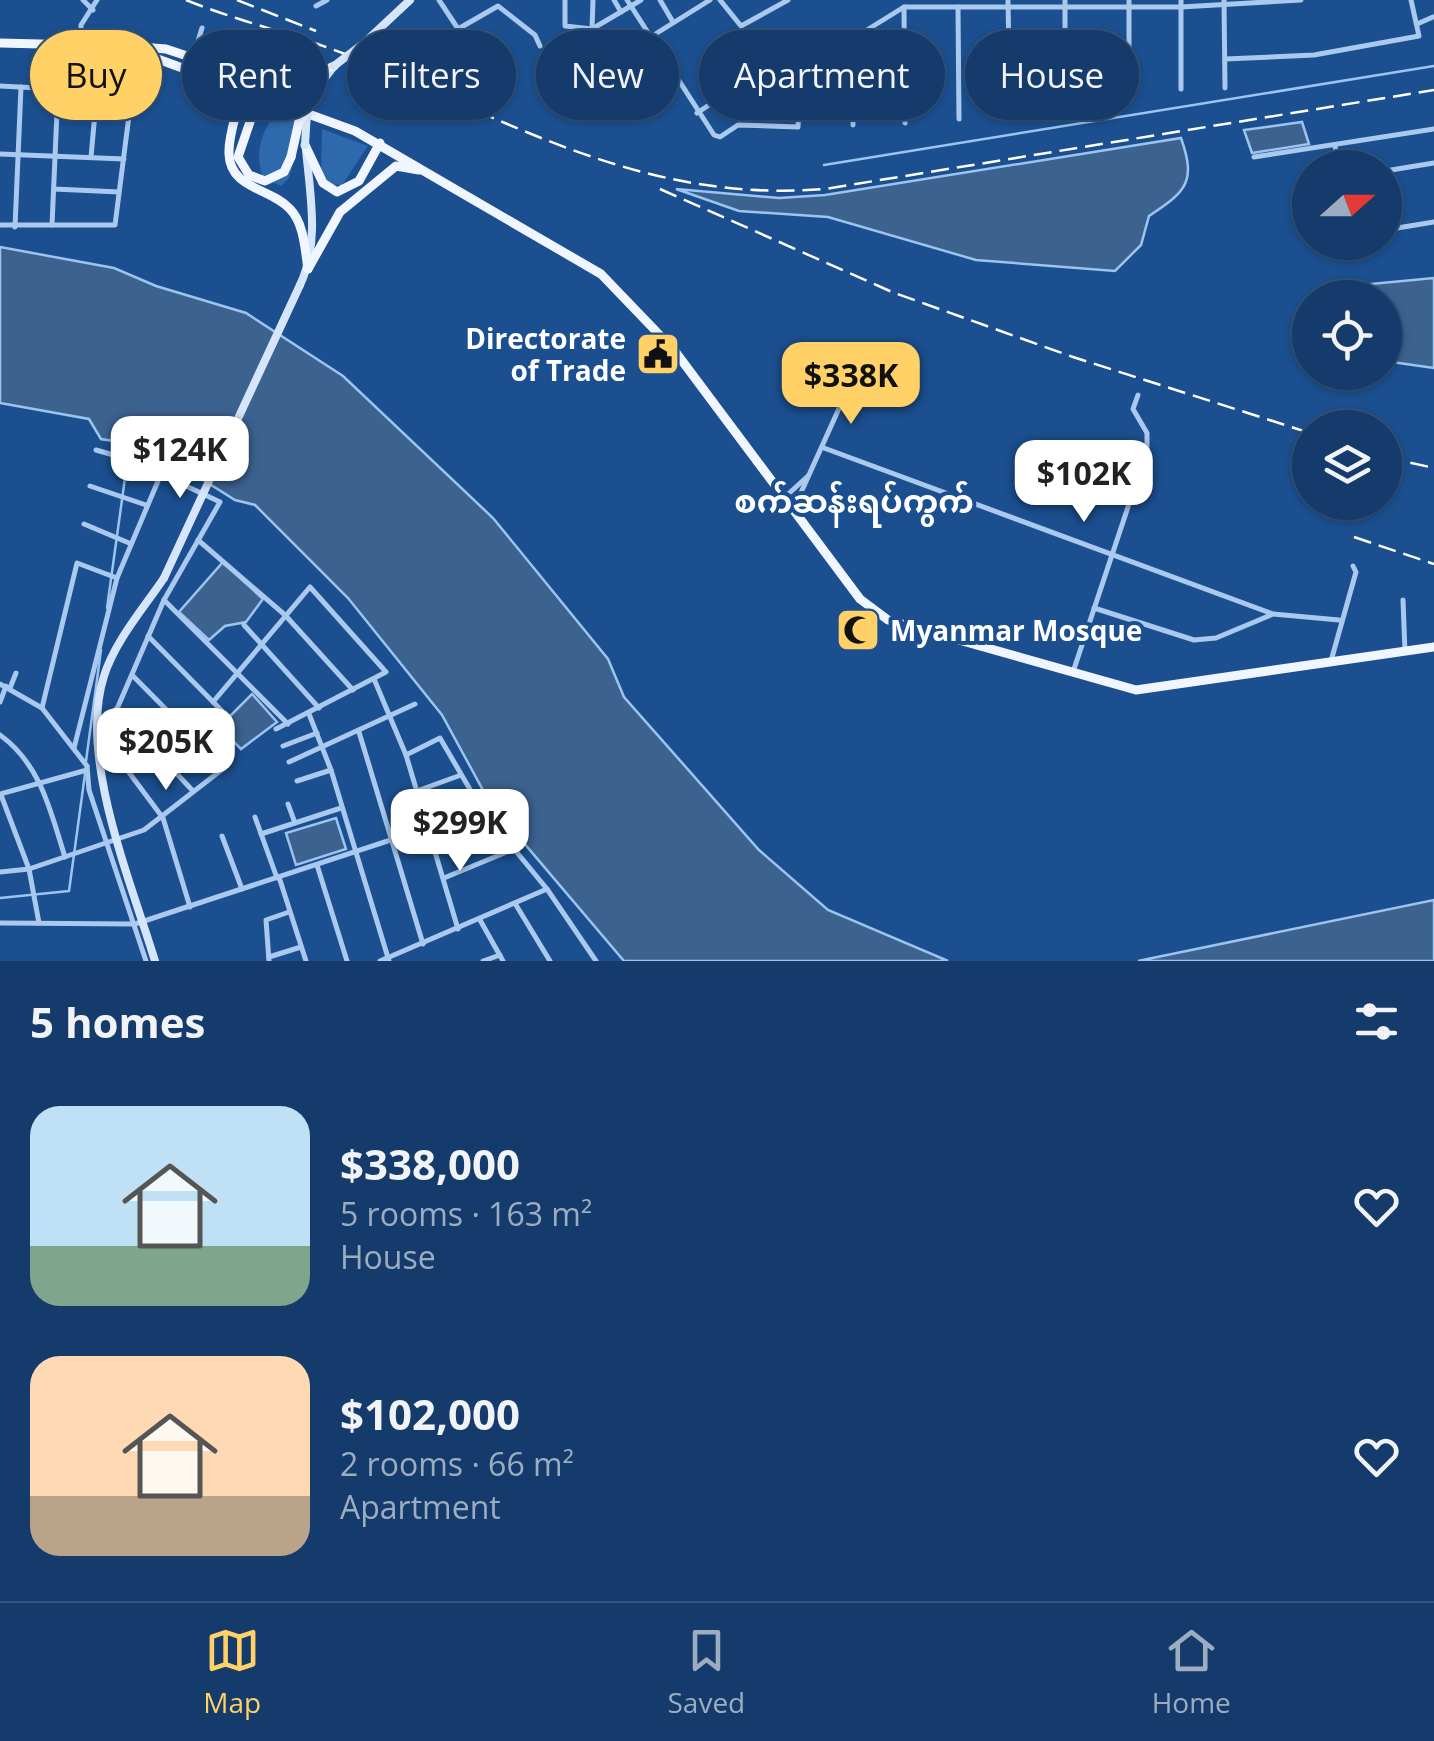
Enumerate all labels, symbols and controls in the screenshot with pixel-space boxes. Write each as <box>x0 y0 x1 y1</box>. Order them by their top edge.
chip: Buy <box>30 30 162 120</box>
chip: Rent <box>182 30 327 120</box>
chip: Filters <box>347 30 516 120</box>
chip: New <box>536 30 679 120</box>
chip: Apartment <box>699 30 945 120</box>
chip: House <box>965 30 1139 120</box>
north arrow <box>1292 150 1402 260</box>
map controls <box>1292 150 1402 520</box>
button: locate <box>1292 280 1402 390</box>
place label: Directorate of Trade <box>465 319 626 389</box>
public building icon: Directorate of Trade <box>635 331 681 377</box>
pin: $338K <box>781 342 921 427</box>
text: $338K <box>804 353 898 396</box>
button: layers <box>1292 410 1402 520</box>
pin: $124K <box>110 416 250 501</box>
text: $124K <box>133 427 227 470</box>
pin: $102K <box>1014 440 1154 525</box>
text: $102K <box>1037 451 1131 494</box>
district label: စက်ဆန်းရပ်ကွက် <box>734 479 974 528</box>
mosque icon: Myanmar Mosque <box>835 607 881 653</box>
place label: Myanmar Mosque <box>890 611 1142 649</box>
pin: $205K <box>96 708 236 793</box>
text: $205K <box>119 719 213 762</box>
pin: $299K <box>390 789 530 874</box>
text: $299K <box>413 800 507 843</box>
text: 5 homes <box>30 993 205 1050</box>
icon: filters <box>1349 994 1404 1049</box>
text: $338,000 <box>340 1135 520 1192</box>
icon: home <box>110 1146 230 1266</box>
icon: heart <box>1349 1179 1404 1234</box>
text: 5 rooms · 163 m² <box>340 1192 592 1235</box>
text: House <box>340 1235 436 1278</box>
text: $102,000 <box>340 1385 520 1442</box>
icon: home <box>110 1396 230 1516</box>
icon: heart <box>1349 1429 1404 1484</box>
text: 2 rooms · 66 m² <box>340 1442 574 1485</box>
text: Apartment <box>340 1485 501 1528</box>
tab: Map <box>203 1623 261 1721</box>
tab: Saved <box>667 1623 745 1721</box>
tab: Home <box>1152 1623 1231 1721</box>

